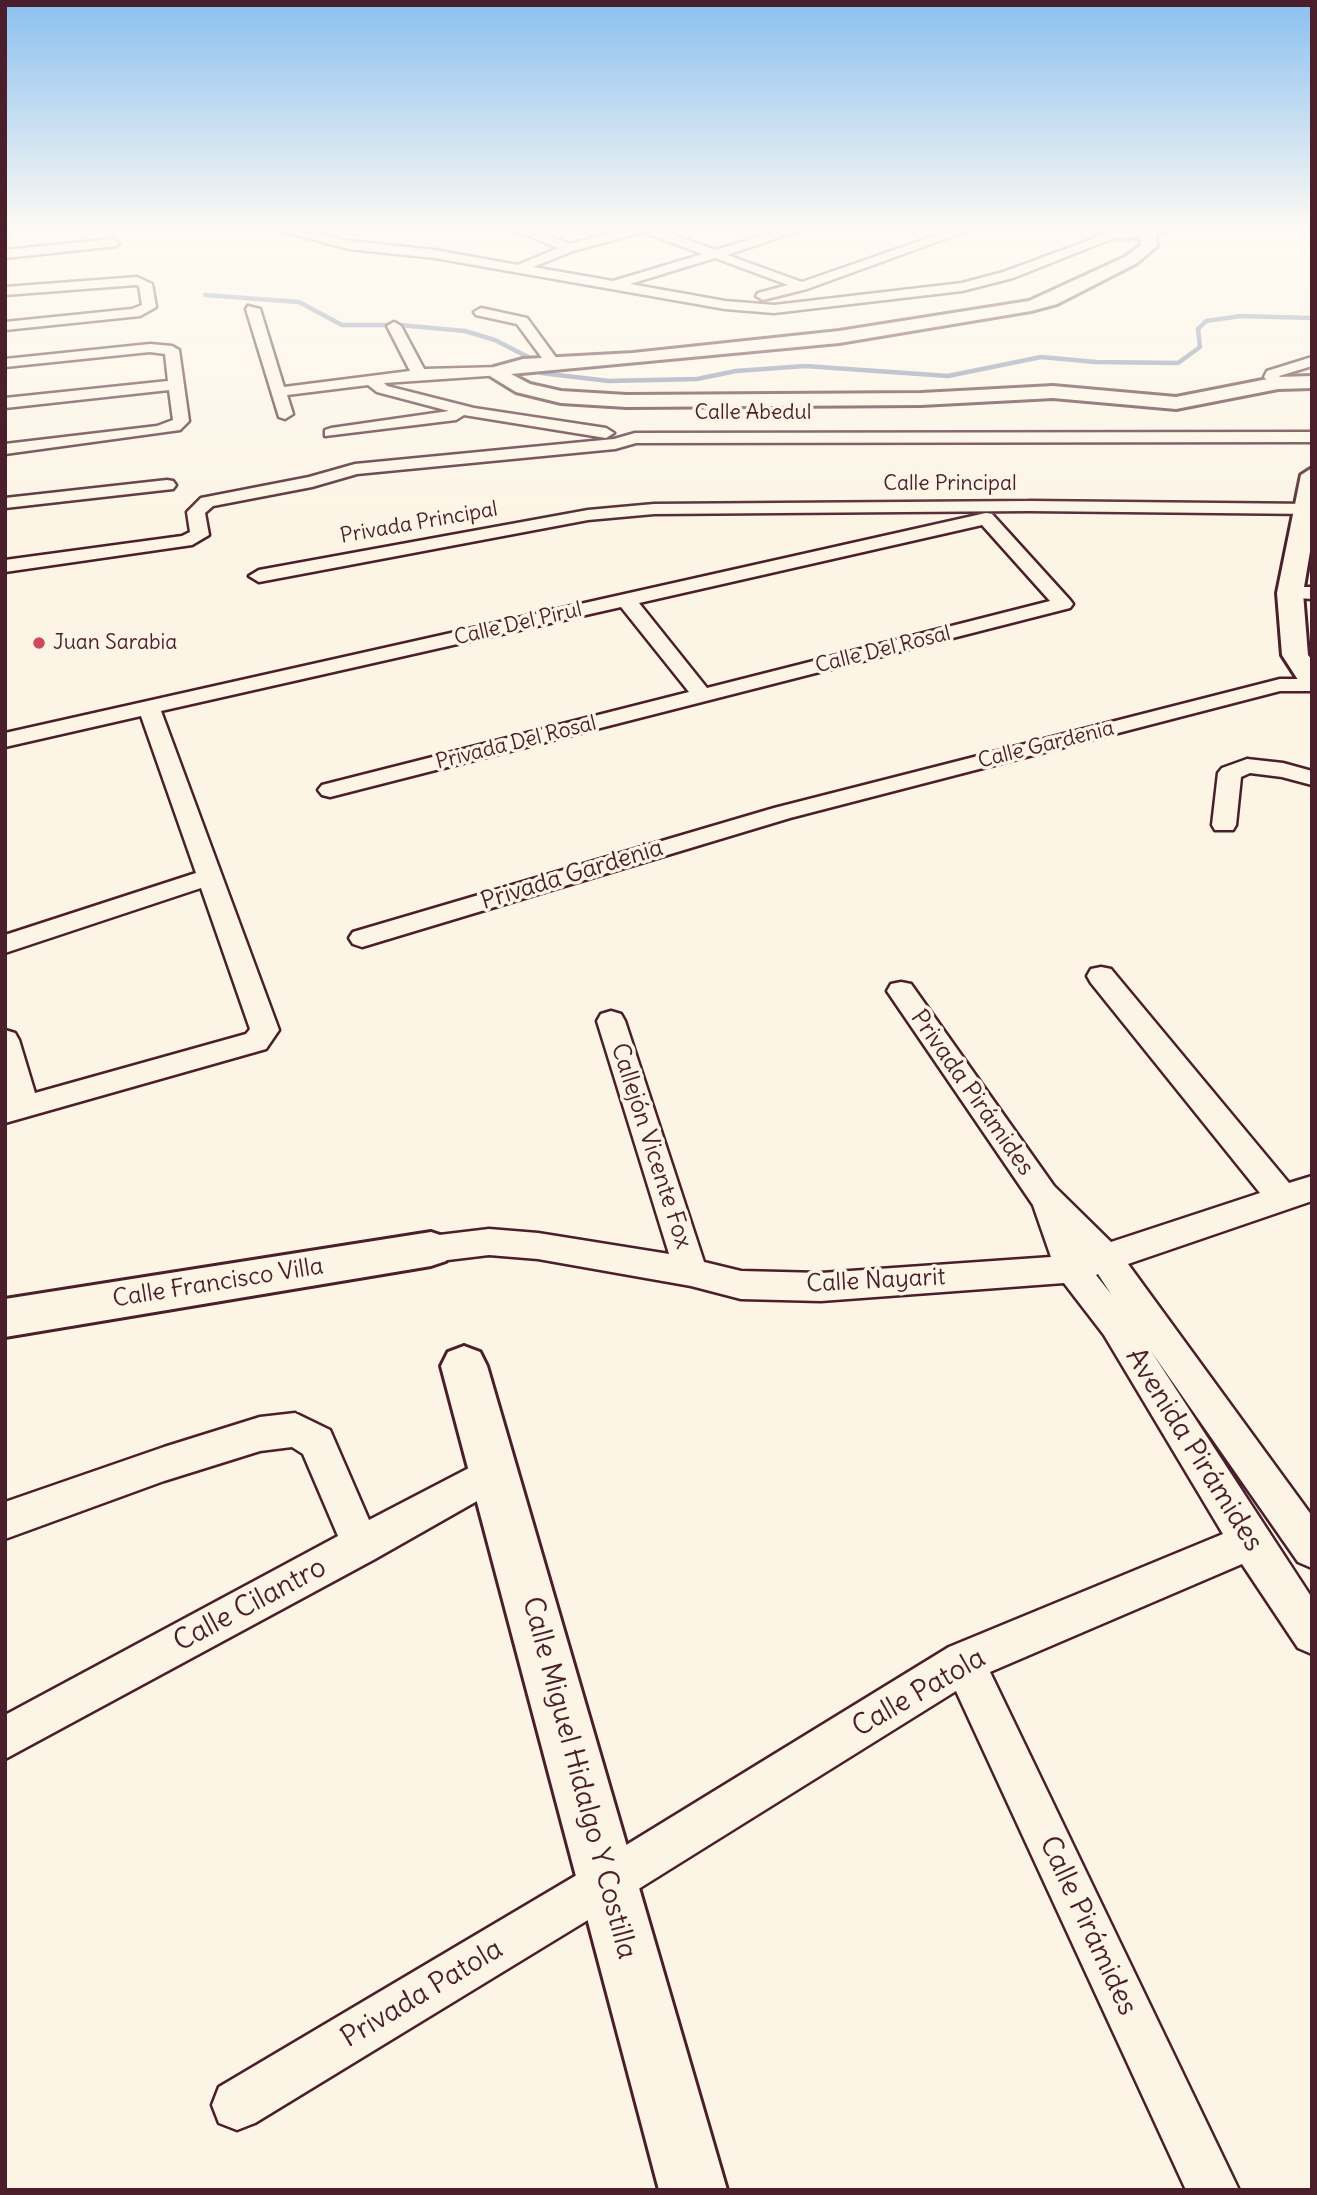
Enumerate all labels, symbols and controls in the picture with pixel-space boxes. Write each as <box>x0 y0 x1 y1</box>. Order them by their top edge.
street label: Calle Abedul <box>694 400 812 426</box>
street label: Calle Principal <box>883 471 1017 497</box>
street label: Privada Principal <box>338 497 500 549</box>
street label: Calle Del Pirul <box>452 597 584 651</box>
street label: Calle Del Rosal <box>813 621 953 679</box>
place label: Juan Sarabia <box>53 630 177 656</box>
marker: Juan Sarabia <box>31 635 47 651</box>
street label: Privada Del Rosal <box>433 711 599 775</box>
street label: Calle Gardenia <box>975 716 1117 774</box>
street label: Privada Gardenia <box>478 834 666 916</box>
street label: Privada Pirámides <box>904 1005 1040 1181</box>
street label: Callejón Vicente Fox <box>604 1040 698 1252</box>
street label: Calle Francisco Villa <box>111 1252 325 1314</box>
street label: Calle Nayarit <box>806 1263 946 1299</box>
street label: Avenida Pirámides <box>1118 1342 1270 1558</box>
street label: Calle Cilantro <box>168 1551 332 1659</box>
street label: Calle Miguel Hidalgo Y Costilla <box>514 1593 644 1963</box>
street label: Calle Patola <box>846 1641 992 1745</box>
street label: Calle Pirámides <box>1032 1831 1144 2021</box>
street label: Privada Patola <box>335 1933 509 2055</box>

